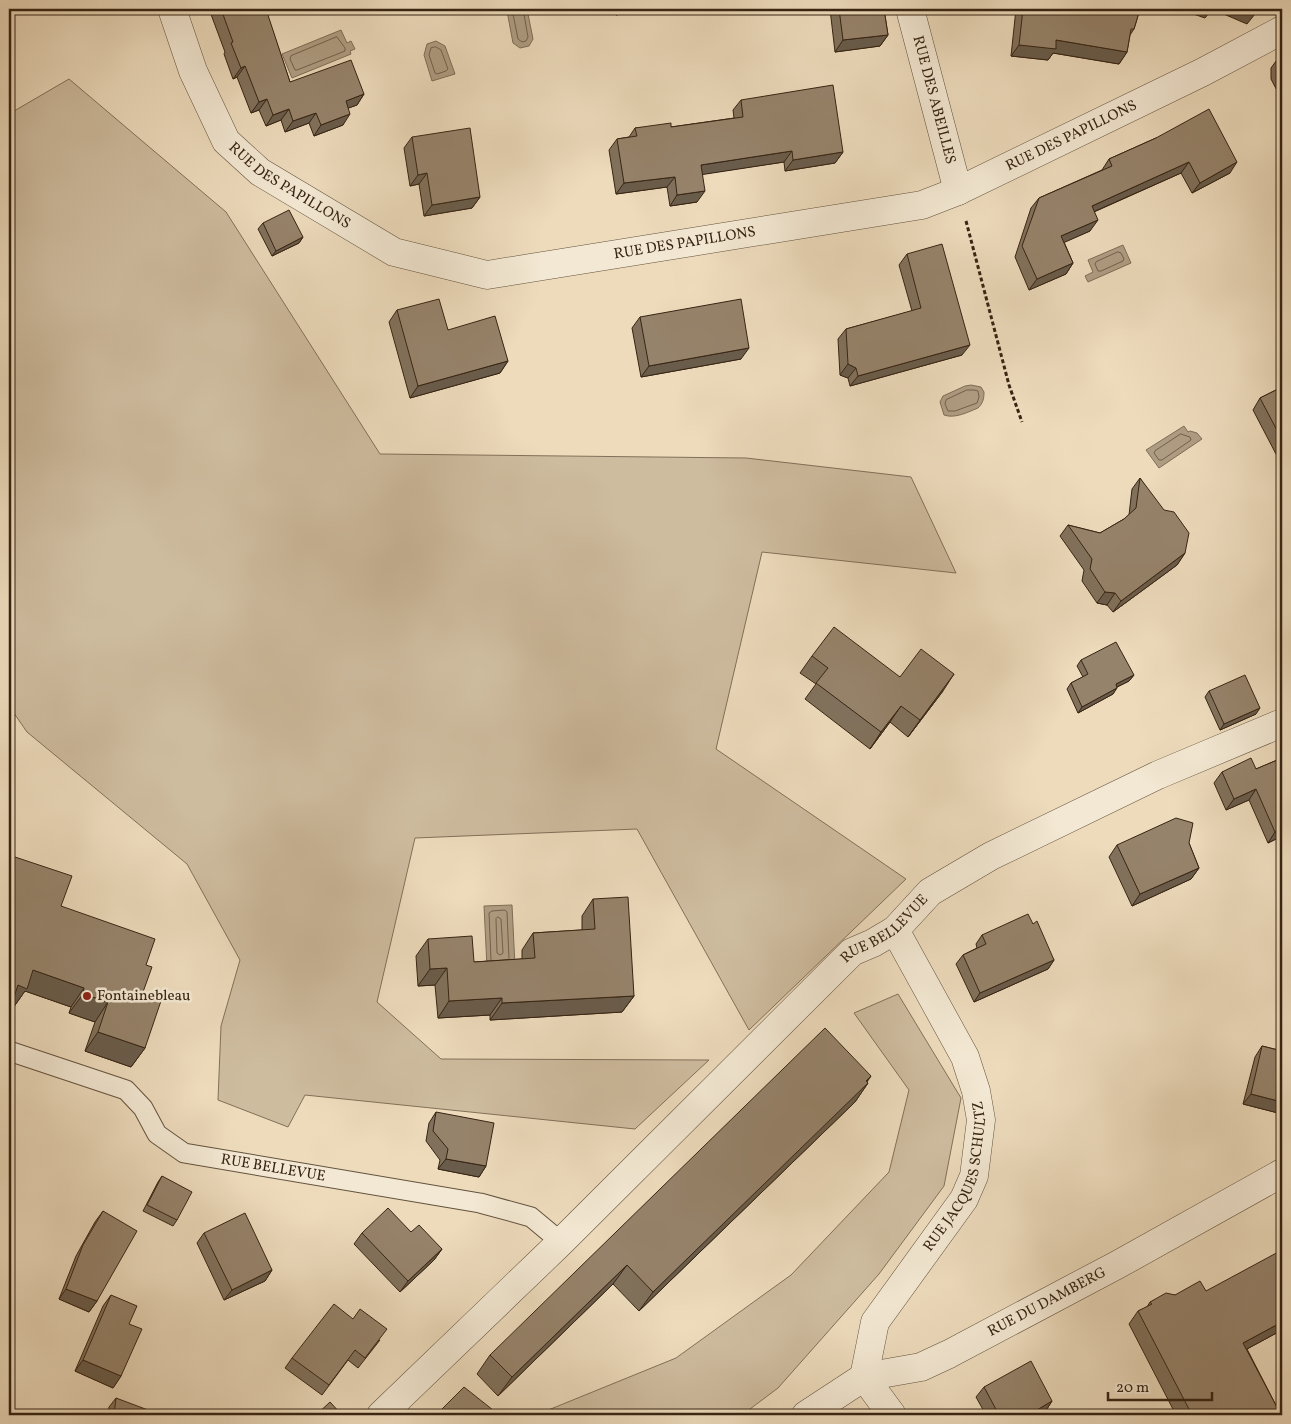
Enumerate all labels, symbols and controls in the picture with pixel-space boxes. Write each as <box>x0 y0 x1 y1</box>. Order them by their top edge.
street label: RUE DES ABEILLES <box>907 33 961 166</box>
street label: RUE DES PAPILLONS <box>1002 95 1140 177</box>
street label: RUE DES PAPILLONS <box>224 138 355 234</box>
street label: RUE DES PAPILLONS <box>612 221 757 265</box>
street label: RUE BELLEVUE <box>836 890 933 968</box>
place label: Fontainebleau <box>97 986 191 1007</box>
marker: Fontainebleau <box>81 990 93 1002</box>
street label: RUE JACQUES SCHULTZ <box>919 1099 992 1256</box>
street label: RUE BELLEVUE <box>219 1149 327 1187</box>
street label: RUE DU DAMBERG <box>984 1262 1110 1342</box>
scale bar <box>1108 1369 1212 1401</box>
text: 20 m <box>1116 1378 1149 1399</box>

